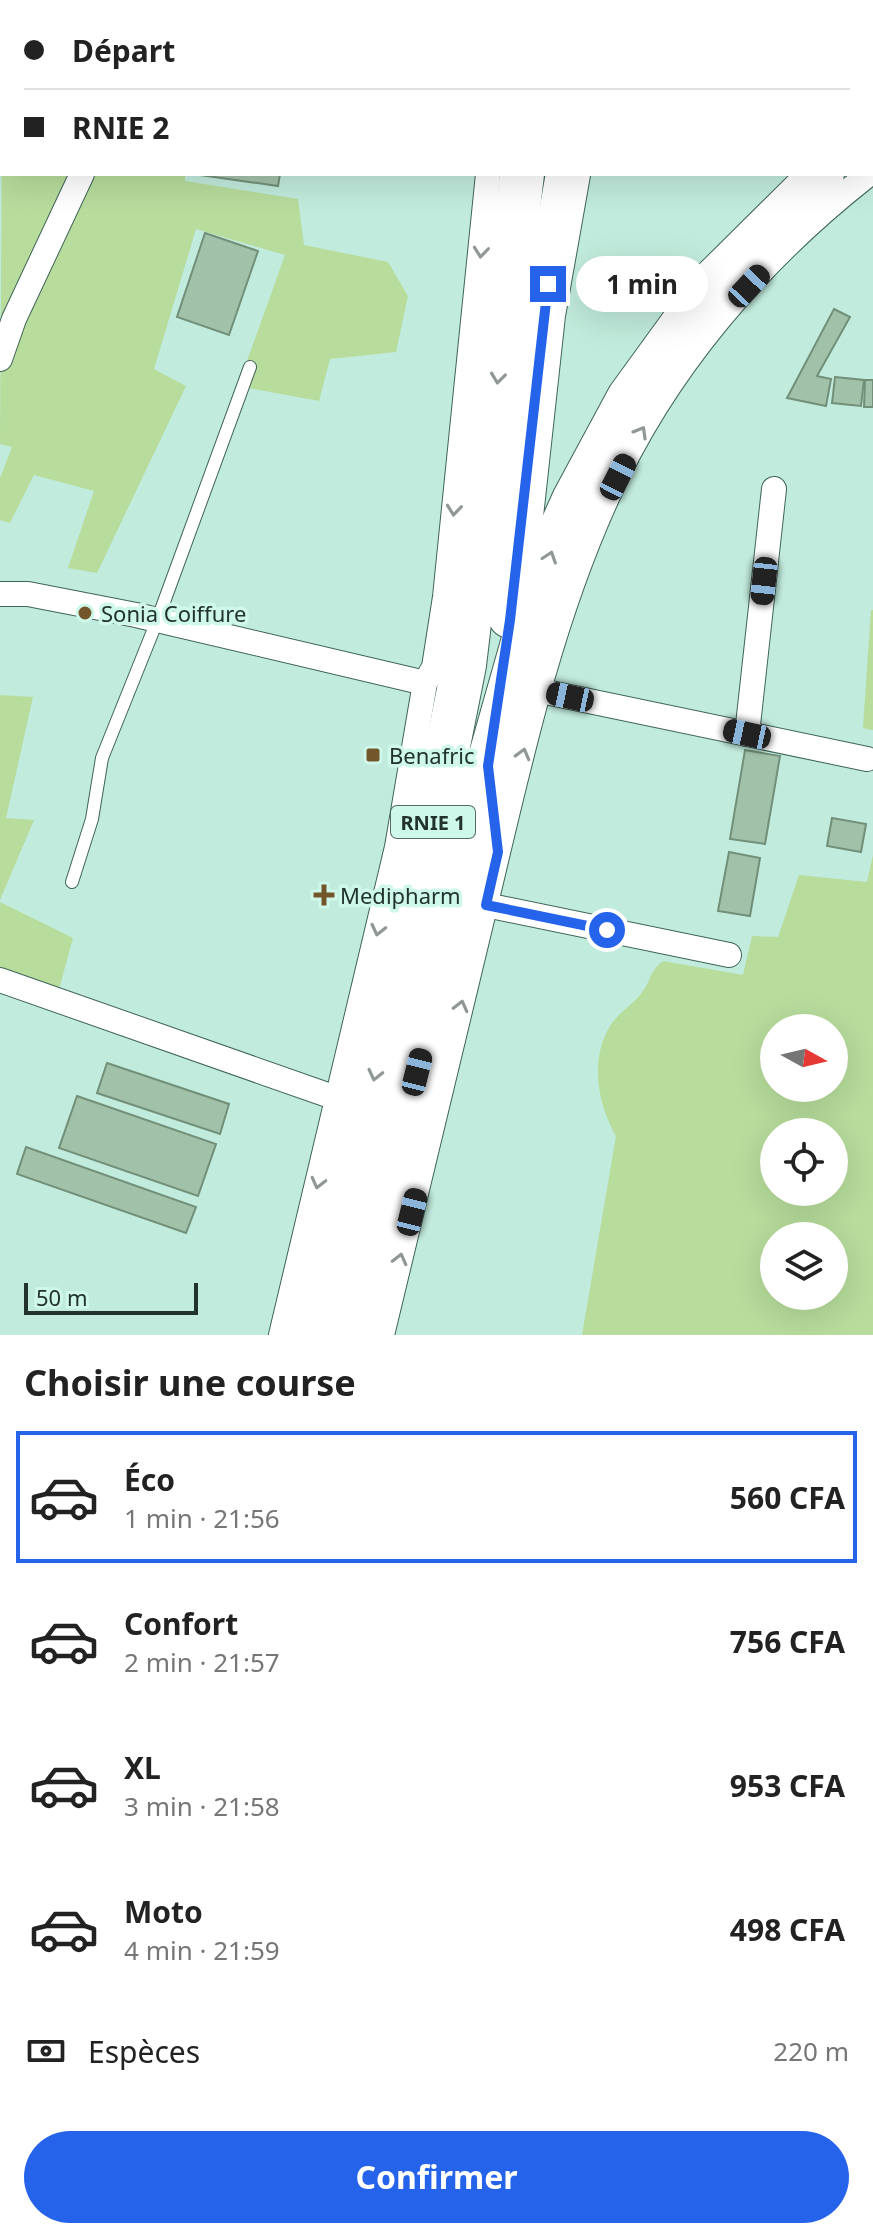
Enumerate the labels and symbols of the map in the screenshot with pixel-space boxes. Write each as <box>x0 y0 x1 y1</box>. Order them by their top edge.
one-way arrow <box>472 246 489 259</box>
callout: 1 min <box>576 256 708 312</box>
car <box>724 260 774 312</box>
route end <box>530 266 566 302</box>
one-way arrow <box>489 372 506 385</box>
one-way arrow <box>631 426 647 441</box>
car <box>596 450 640 504</box>
one-way arrow <box>446 504 463 517</box>
one-way arrow <box>540 551 556 565</box>
car <box>750 556 778 606</box>
place label: Sonia Coiffure <box>101 598 246 628</box>
marker: Sonia Coiffure <box>76 604 94 622</box>
car <box>544 680 596 714</box>
car <box>721 717 773 751</box>
place label: Benafric <box>389 740 475 770</box>
marker: Benafric <box>364 746 382 764</box>
one-way arrow <box>514 747 531 761</box>
road number: RNIE 1 <box>391 806 475 838</box>
place label: Medipharm <box>340 880 461 910</box>
marker: Medipharm <box>315 886 333 904</box>
route start <box>589 912 625 948</box>
one-way arrow <box>370 922 387 936</box>
one-way arrow <box>452 1000 469 1014</box>
north arrow <box>760 1014 848 1102</box>
car <box>400 1046 434 1098</box>
one-way arrow <box>367 1067 384 1081</box>
one-way arrow <box>311 1175 328 1189</box>
car <box>395 1186 429 1238</box>
one-way arrow <box>391 1253 408 1267</box>
scale bar <box>24 1279 198 1315</box>

